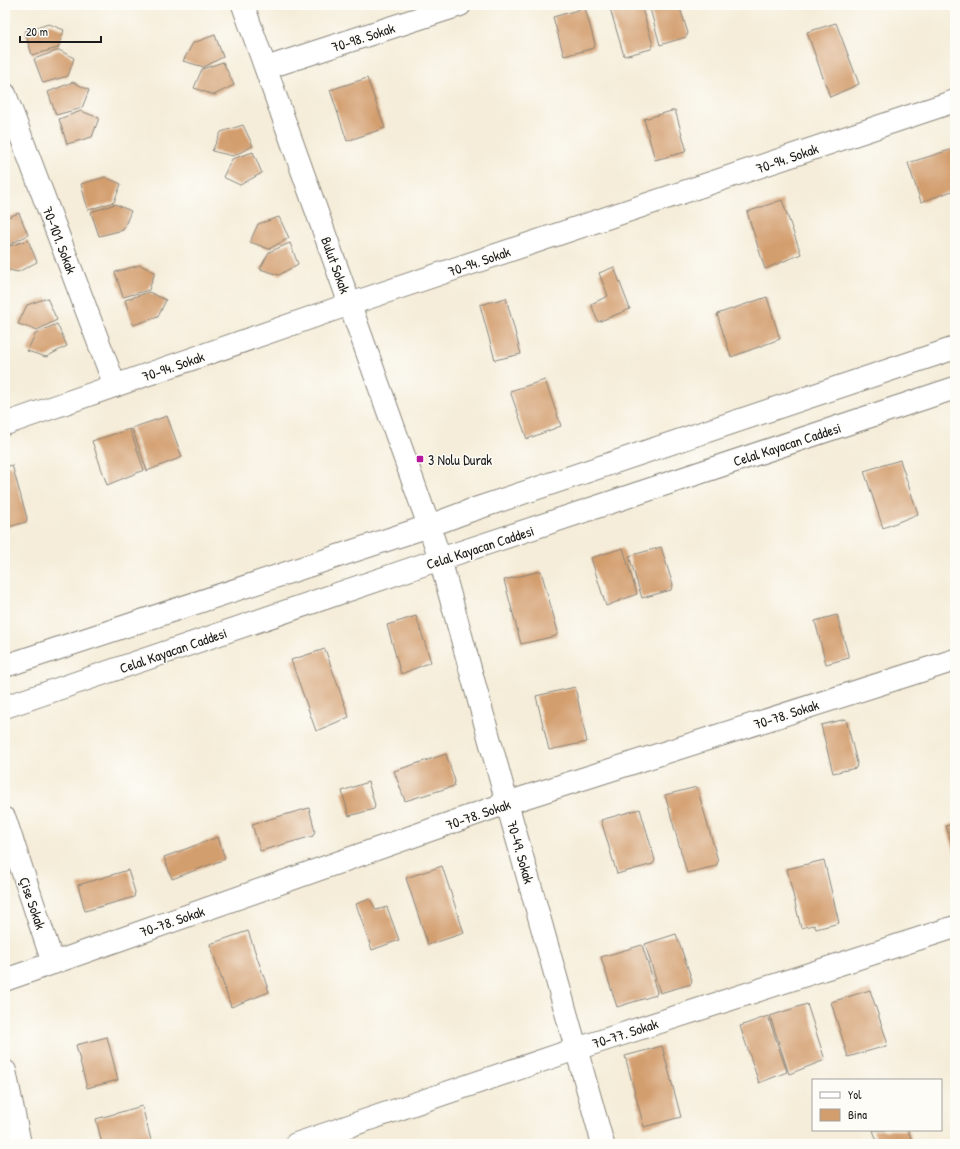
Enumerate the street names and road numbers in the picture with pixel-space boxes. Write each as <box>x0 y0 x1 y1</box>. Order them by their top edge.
street label: 70-98. Sokak <box>329 18 397 56</box>
street label: 70-94. Sokak <box>753 138 821 178</box>
street label: 70-101. Sokak <box>38 204 82 277</box>
street label: Bulut Sokak <box>317 234 355 296</box>
street label: 70-94. Sokak <box>445 241 513 281</box>
street label: 70-94. Sokak <box>139 346 207 386</box>
street label: Celal Kayacan Caddesi <box>731 418 844 471</box>
street label: Celal Kayacan Caddesi <box>424 521 537 574</box>
street label: Celal Kayacan Caddesi <box>117 623 229 678</box>
street label: 70-78. Sokak <box>751 695 821 733</box>
street label: 70-78. Sokak <box>443 794 513 834</box>
street label: 70-49. Sokak <box>503 818 539 886</box>
street label: Çise Sokak <box>15 874 51 932</box>
street label: 70-78. Sokak <box>137 901 207 941</box>
street label: 70-77. Sokak <box>590 1013 660 1053</box>

